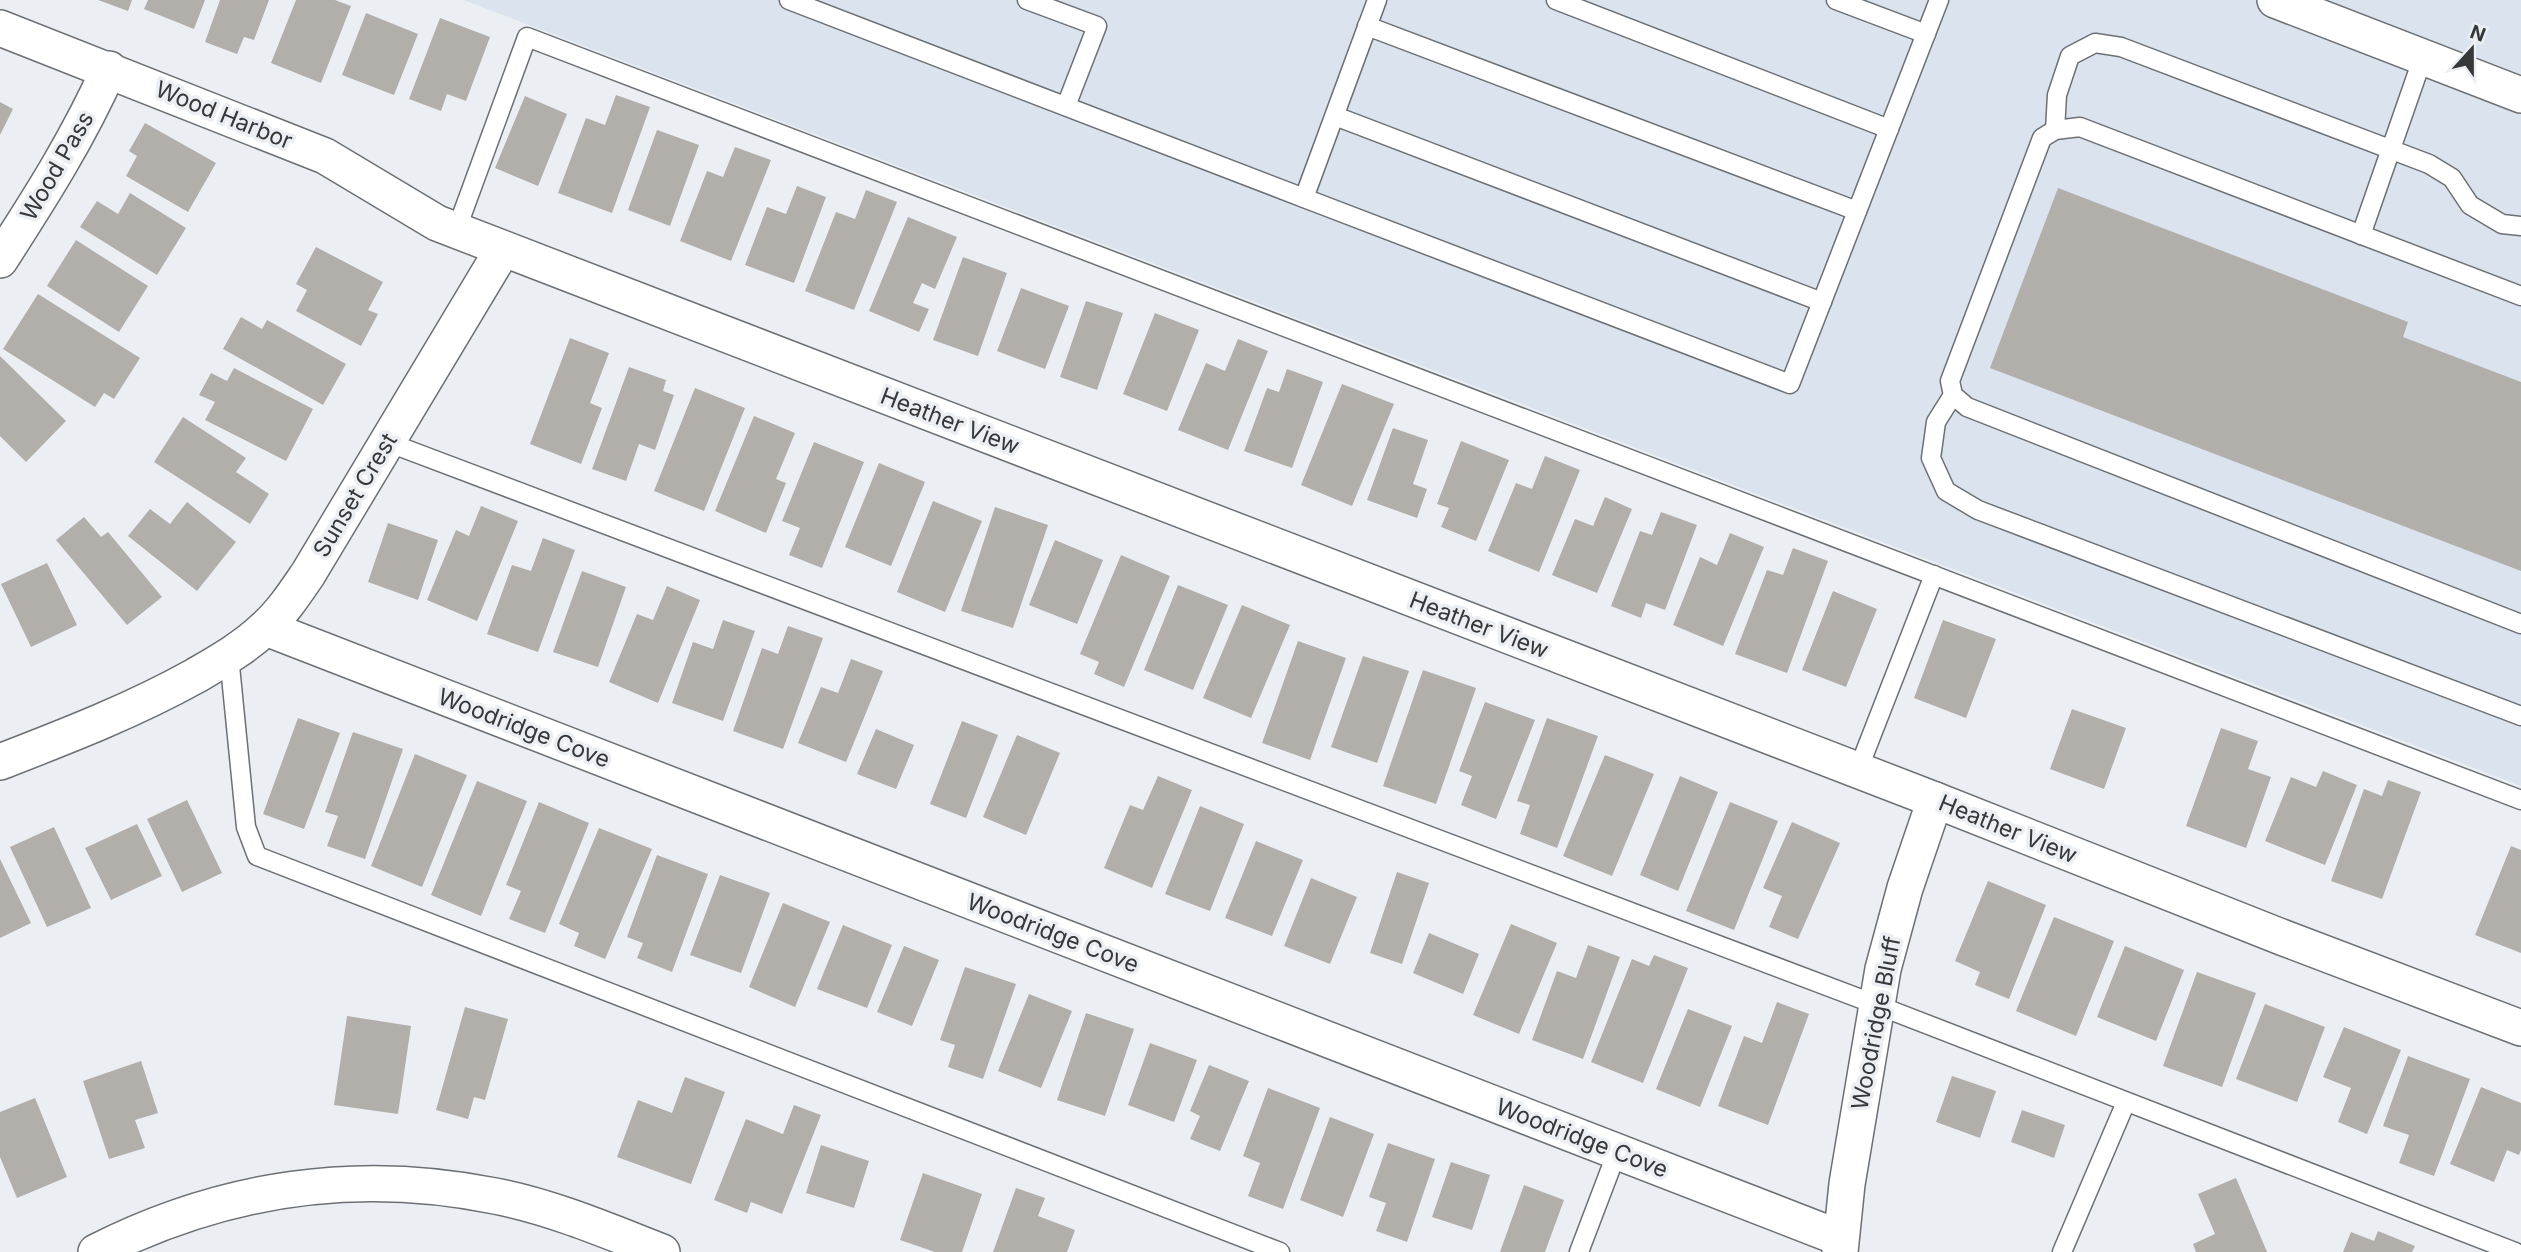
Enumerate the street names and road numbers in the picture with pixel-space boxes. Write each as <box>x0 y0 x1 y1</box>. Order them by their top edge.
street label: Wood Harbor <box>151 75 297 155</box>
street label: Wood Pass <box>14 106 100 226</box>
street label: Heather View <box>877 382 1024 460</box>
street label: Sunset Crest <box>307 428 403 562</box>
street label: Heather View <box>1406 586 1553 664</box>
street label: Woodridge Cove <box>434 682 614 774</box>
street label: Heather View <box>1935 789 2081 869</box>
street label: Woodridge Cove <box>963 887 1143 979</box>
street label: Woodridge Bluff <box>1845 933 1907 1112</box>
street label: Woodridge Cove <box>1492 1092 1672 1184</box>

